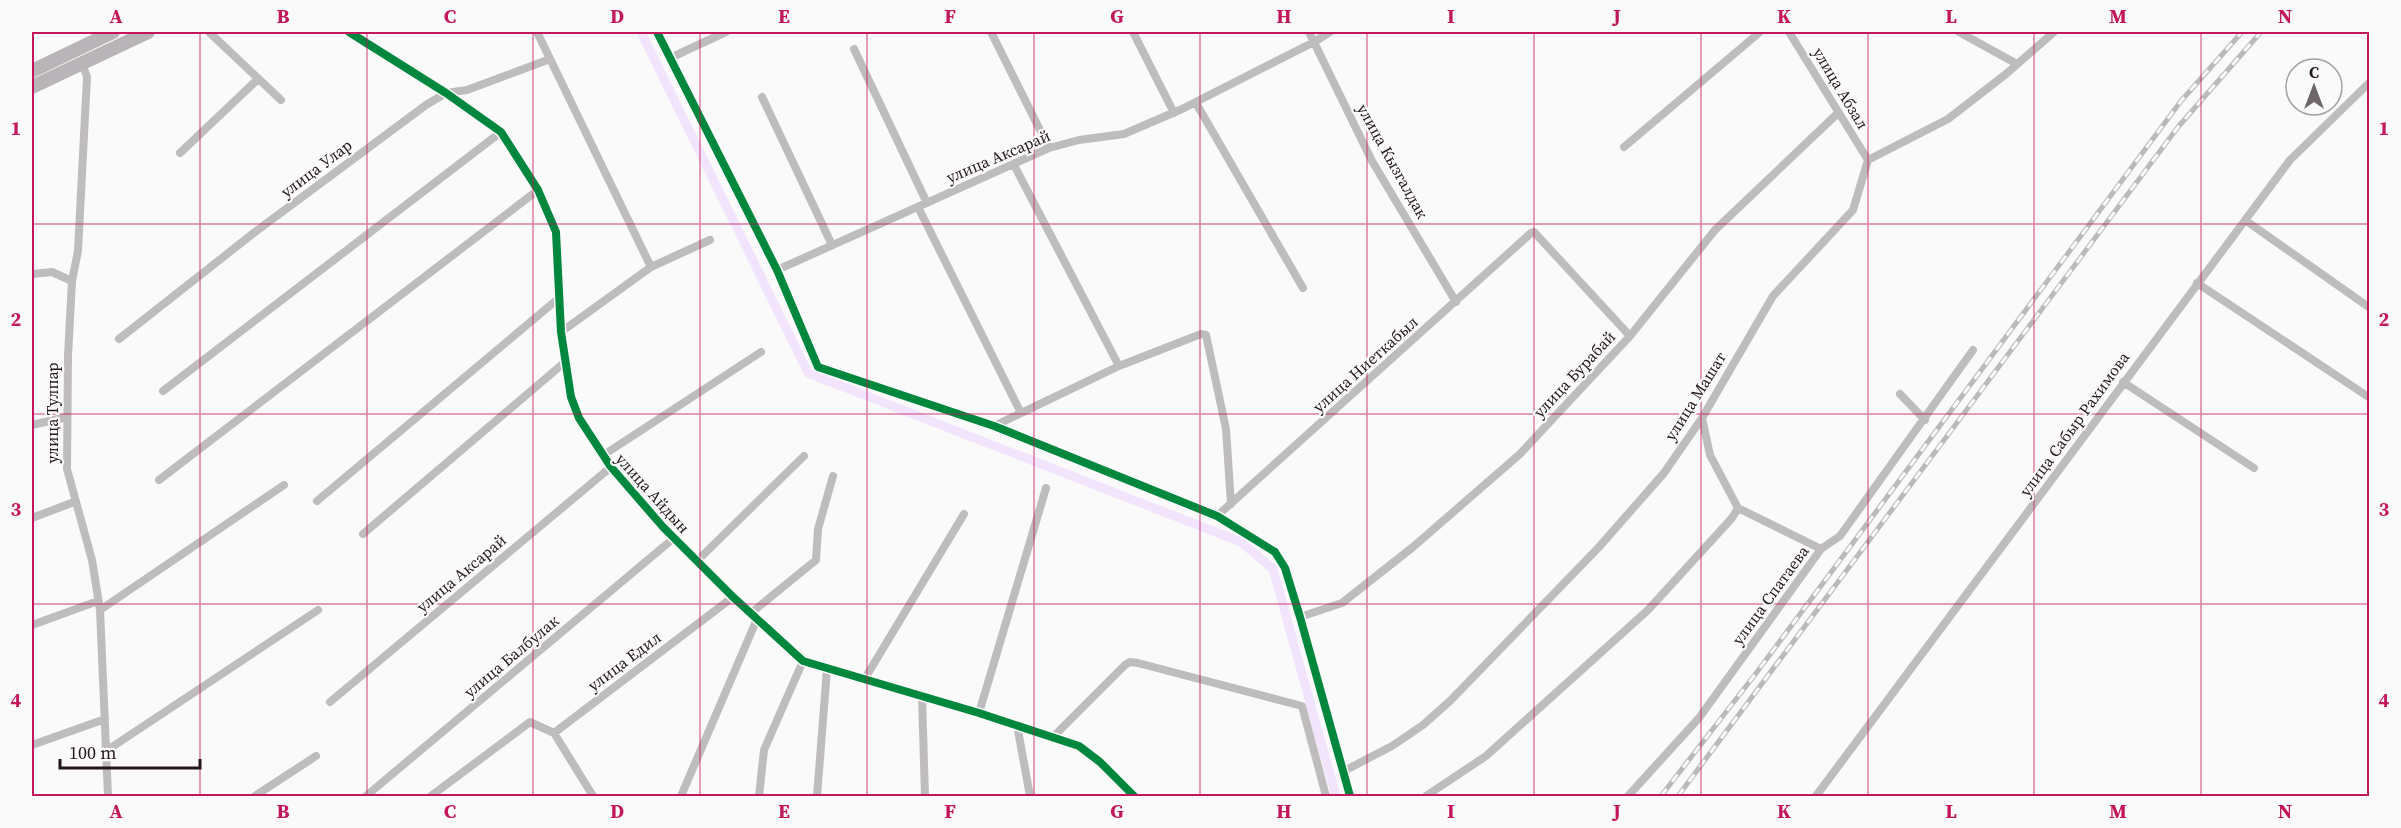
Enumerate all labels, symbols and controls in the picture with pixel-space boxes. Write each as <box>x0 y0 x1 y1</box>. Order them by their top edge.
text: A <box>109 2 123 30</box>
text: B <box>276 2 290 30</box>
text: C <box>444 2 456 30</box>
text: D <box>610 2 624 30</box>
text: E <box>778 2 790 30</box>
text: F <box>944 2 956 30</box>
text: G <box>1110 2 1124 30</box>
text: H <box>1276 2 1292 30</box>
text: I <box>1447 2 1455 30</box>
text: J <box>1611 2 1621 30</box>
text: K <box>1777 2 1791 30</box>
text: L <box>1945 2 1957 30</box>
text: M <box>2109 2 2127 30</box>
text: N <box>2278 2 2292 30</box>
street label: улица Абзал <box>1808 43 1874 133</box>
north arrow <box>2284 57 2344 117</box>
text: С <box>2309 61 2319 83</box>
street label: улица Кызгалдак <box>1352 100 1434 223</box>
text: 1 <box>11 114 21 142</box>
text: 1 <box>2379 114 2389 142</box>
street label: улица Аксарай <box>942 124 1054 188</box>
street label: улица Улар <box>276 134 356 202</box>
text: 2 <box>11 305 22 333</box>
text: 2 <box>2379 305 2390 333</box>
street label: улица Ниеткабыл <box>1308 311 1422 417</box>
street label: улица Бурабай <box>1528 326 1620 422</box>
street label: улица Машат <box>1659 347 1731 445</box>
street label: улица Сабыр Рахимова <box>2014 347 2134 501</box>
street label: улица Тулпар <box>41 362 63 464</box>
street label: улица Айдын <box>611 448 695 538</box>
text: 3 <box>11 495 22 523</box>
text: 3 <box>2379 495 2390 523</box>
street label: улица Аксарай <box>411 529 511 617</box>
street label: улица Спатаева <box>1726 540 1814 649</box>
street label: улица Балбулак <box>459 610 563 702</box>
street label: улица Едил <box>583 626 665 696</box>
text: 4 <box>11 686 22 714</box>
text: 4 <box>2379 686 2390 714</box>
scale bar <box>60 732 200 770</box>
text: 100 m <box>69 740 116 765</box>
text: A <box>109 797 123 825</box>
text: B <box>276 797 290 825</box>
text: C <box>444 797 456 825</box>
text: D <box>610 797 624 825</box>
text: E <box>778 797 790 825</box>
text: F <box>944 797 956 825</box>
text: G <box>1110 797 1124 825</box>
text: H <box>1276 797 1292 825</box>
text: I <box>1447 797 1455 825</box>
text: J <box>1611 797 1621 825</box>
text: K <box>1777 797 1791 825</box>
text: L <box>1945 797 1957 825</box>
text: M <box>2109 797 2127 825</box>
text: N <box>2278 797 2292 825</box>

